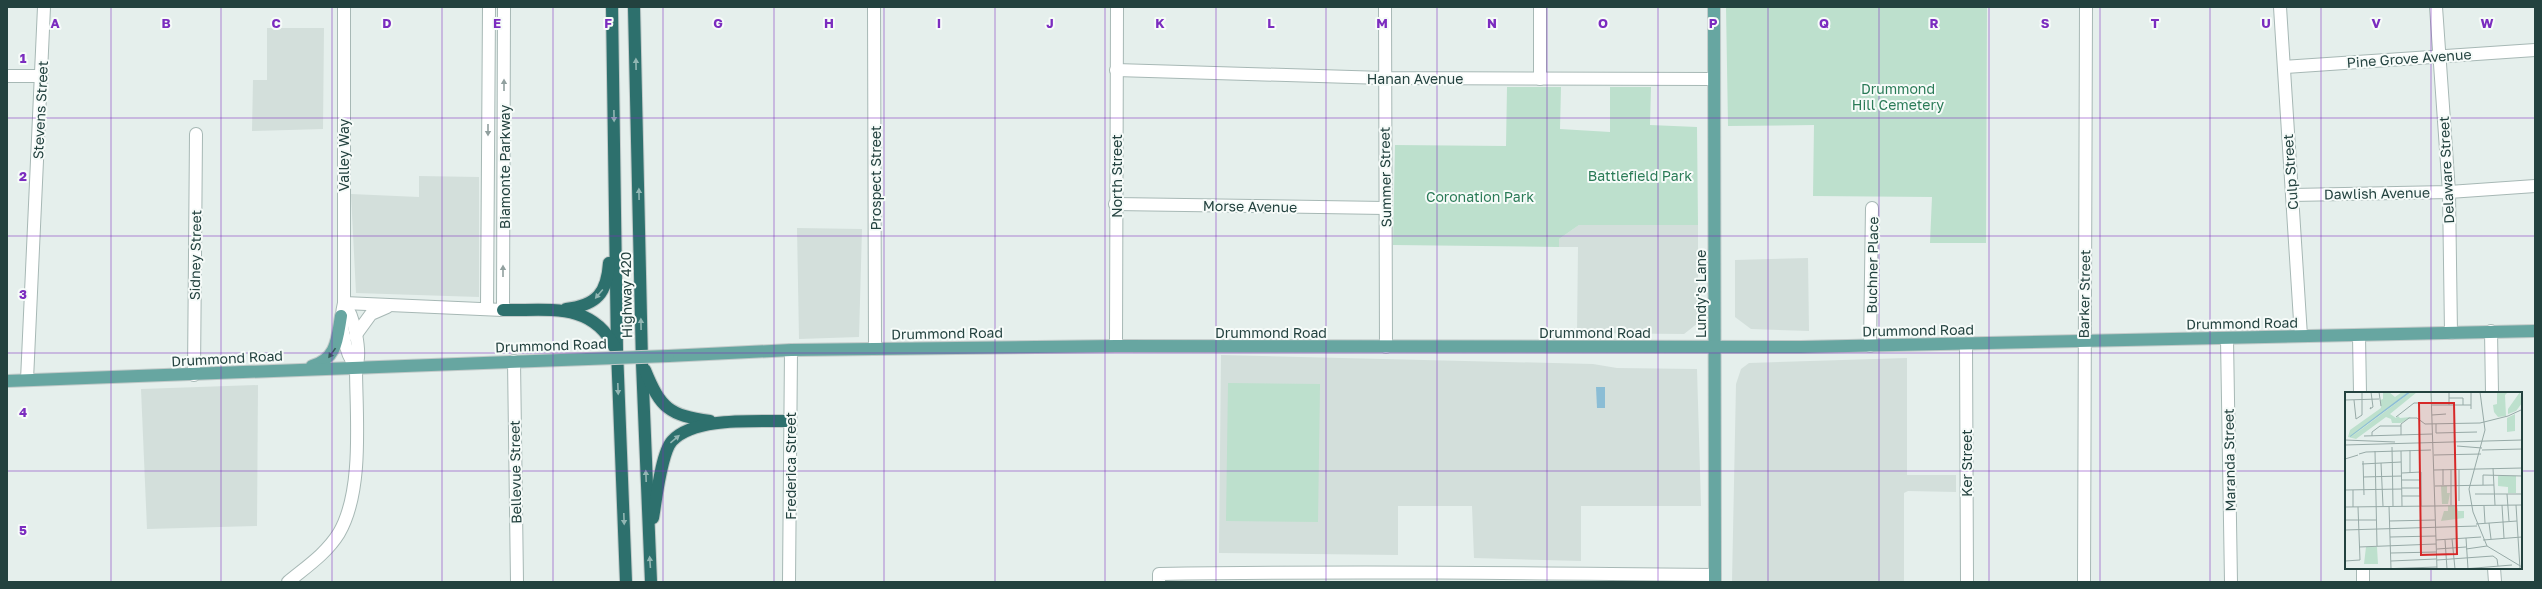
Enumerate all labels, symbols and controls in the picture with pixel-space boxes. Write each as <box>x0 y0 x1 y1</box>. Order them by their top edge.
text: A <box>50 15 60 31</box>
text: B <box>161 15 171 31</box>
text: C <box>271 15 281 31</box>
text: D <box>382 15 392 31</box>
text: E <box>493 15 501 31</box>
text: F <box>604 15 612 31</box>
text: G <box>713 15 723 31</box>
text: H <box>824 15 834 31</box>
text: I <box>937 15 941 31</box>
text: J <box>1046 15 1054 31</box>
text: K <box>1155 15 1165 31</box>
text: L <box>1267 15 1275 31</box>
text: M <box>1376 15 1388 31</box>
text: N <box>1487 15 1497 31</box>
text: O <box>1598 15 1608 31</box>
text: P <box>1709 15 1718 31</box>
text: Q <box>1819 15 1829 31</box>
text: R <box>1929 15 1939 31</box>
text: S <box>2041 15 2050 31</box>
text: T <box>2151 15 2160 31</box>
text: U <box>2261 15 2271 31</box>
text: V <box>2371 15 2381 31</box>
text: W <box>2480 15 2494 31</box>
street label: Pine Grove Avenue <box>2346 45 2472 71</box>
text: 1 <box>20 50 27 66</box>
one-way arrow <box>633 57 639 70</box>
street label: Stevens Street <box>29 60 51 160</box>
street label: Hanan Avenue <box>1367 70 1463 87</box>
one-way arrow <box>501 78 507 91</box>
park label: Drummond Hill Cemetery <box>1852 80 1944 113</box>
street label: Biamonte Parkway <box>496 105 513 229</box>
one-way arrow <box>611 110 617 123</box>
street label: Delaware Street <box>2435 116 2457 224</box>
street label: Valley Way <box>335 118 352 191</box>
one-way arrow <box>485 124 491 137</box>
street label: Prospect Street <box>867 125 884 231</box>
street label: Summer Street <box>1376 126 1394 228</box>
street label: Culp Street <box>2279 133 2301 211</box>
street label: North Street <box>1108 134 1125 218</box>
park label: Battlefield Park <box>1588 167 1692 184</box>
text: 2 <box>19 168 27 184</box>
street label: Dawlish Avenue <box>2324 184 2430 202</box>
one-way arrow <box>635 188 642 200</box>
park label: Coronation Park <box>1426 188 1534 205</box>
street label: Morse Avenue <box>1203 197 1297 215</box>
street label: Sidney Street <box>186 210 204 300</box>
street label: Buchner Place <box>1863 216 1881 314</box>
street label: Barker Street <box>2075 249 2093 339</box>
street label: Lundy's Lane <box>1692 250 1709 338</box>
street label: Highway 420 <box>617 251 635 339</box>
one-way arrow <box>500 264 506 277</box>
text: 3 <box>19 286 27 302</box>
one-way arrow <box>595 289 604 299</box>
street label: Drummond Road <box>2186 314 2298 332</box>
one-way arrow <box>638 318 645 330</box>
street label: Drummond Road <box>1862 321 1974 339</box>
street label: Drummond Road <box>891 324 1003 342</box>
street label: Drummond Road <box>1215 324 1327 341</box>
street label: Drummond Road <box>1539 324 1651 341</box>
street label: Drummond Road <box>495 335 607 355</box>
street label: Drummond Road <box>171 347 283 369</box>
one-way arrow <box>328 347 336 358</box>
one-way arrow <box>615 383 622 395</box>
inset map <box>2345 392 2522 569</box>
text: 4 <box>19 404 27 420</box>
street label: Maranda Street <box>2220 408 2238 512</box>
street label: Frederica Street <box>782 412 799 520</box>
street label: Bellevue Street <box>506 420 524 524</box>
street label: Ker Street <box>1958 429 1975 497</box>
one-way arrow <box>670 435 681 444</box>
one-way arrow <box>643 469 649 482</box>
one-way arrow <box>620 513 627 525</box>
text: 5 <box>19 522 27 538</box>
one-way arrow <box>646 556 653 568</box>

